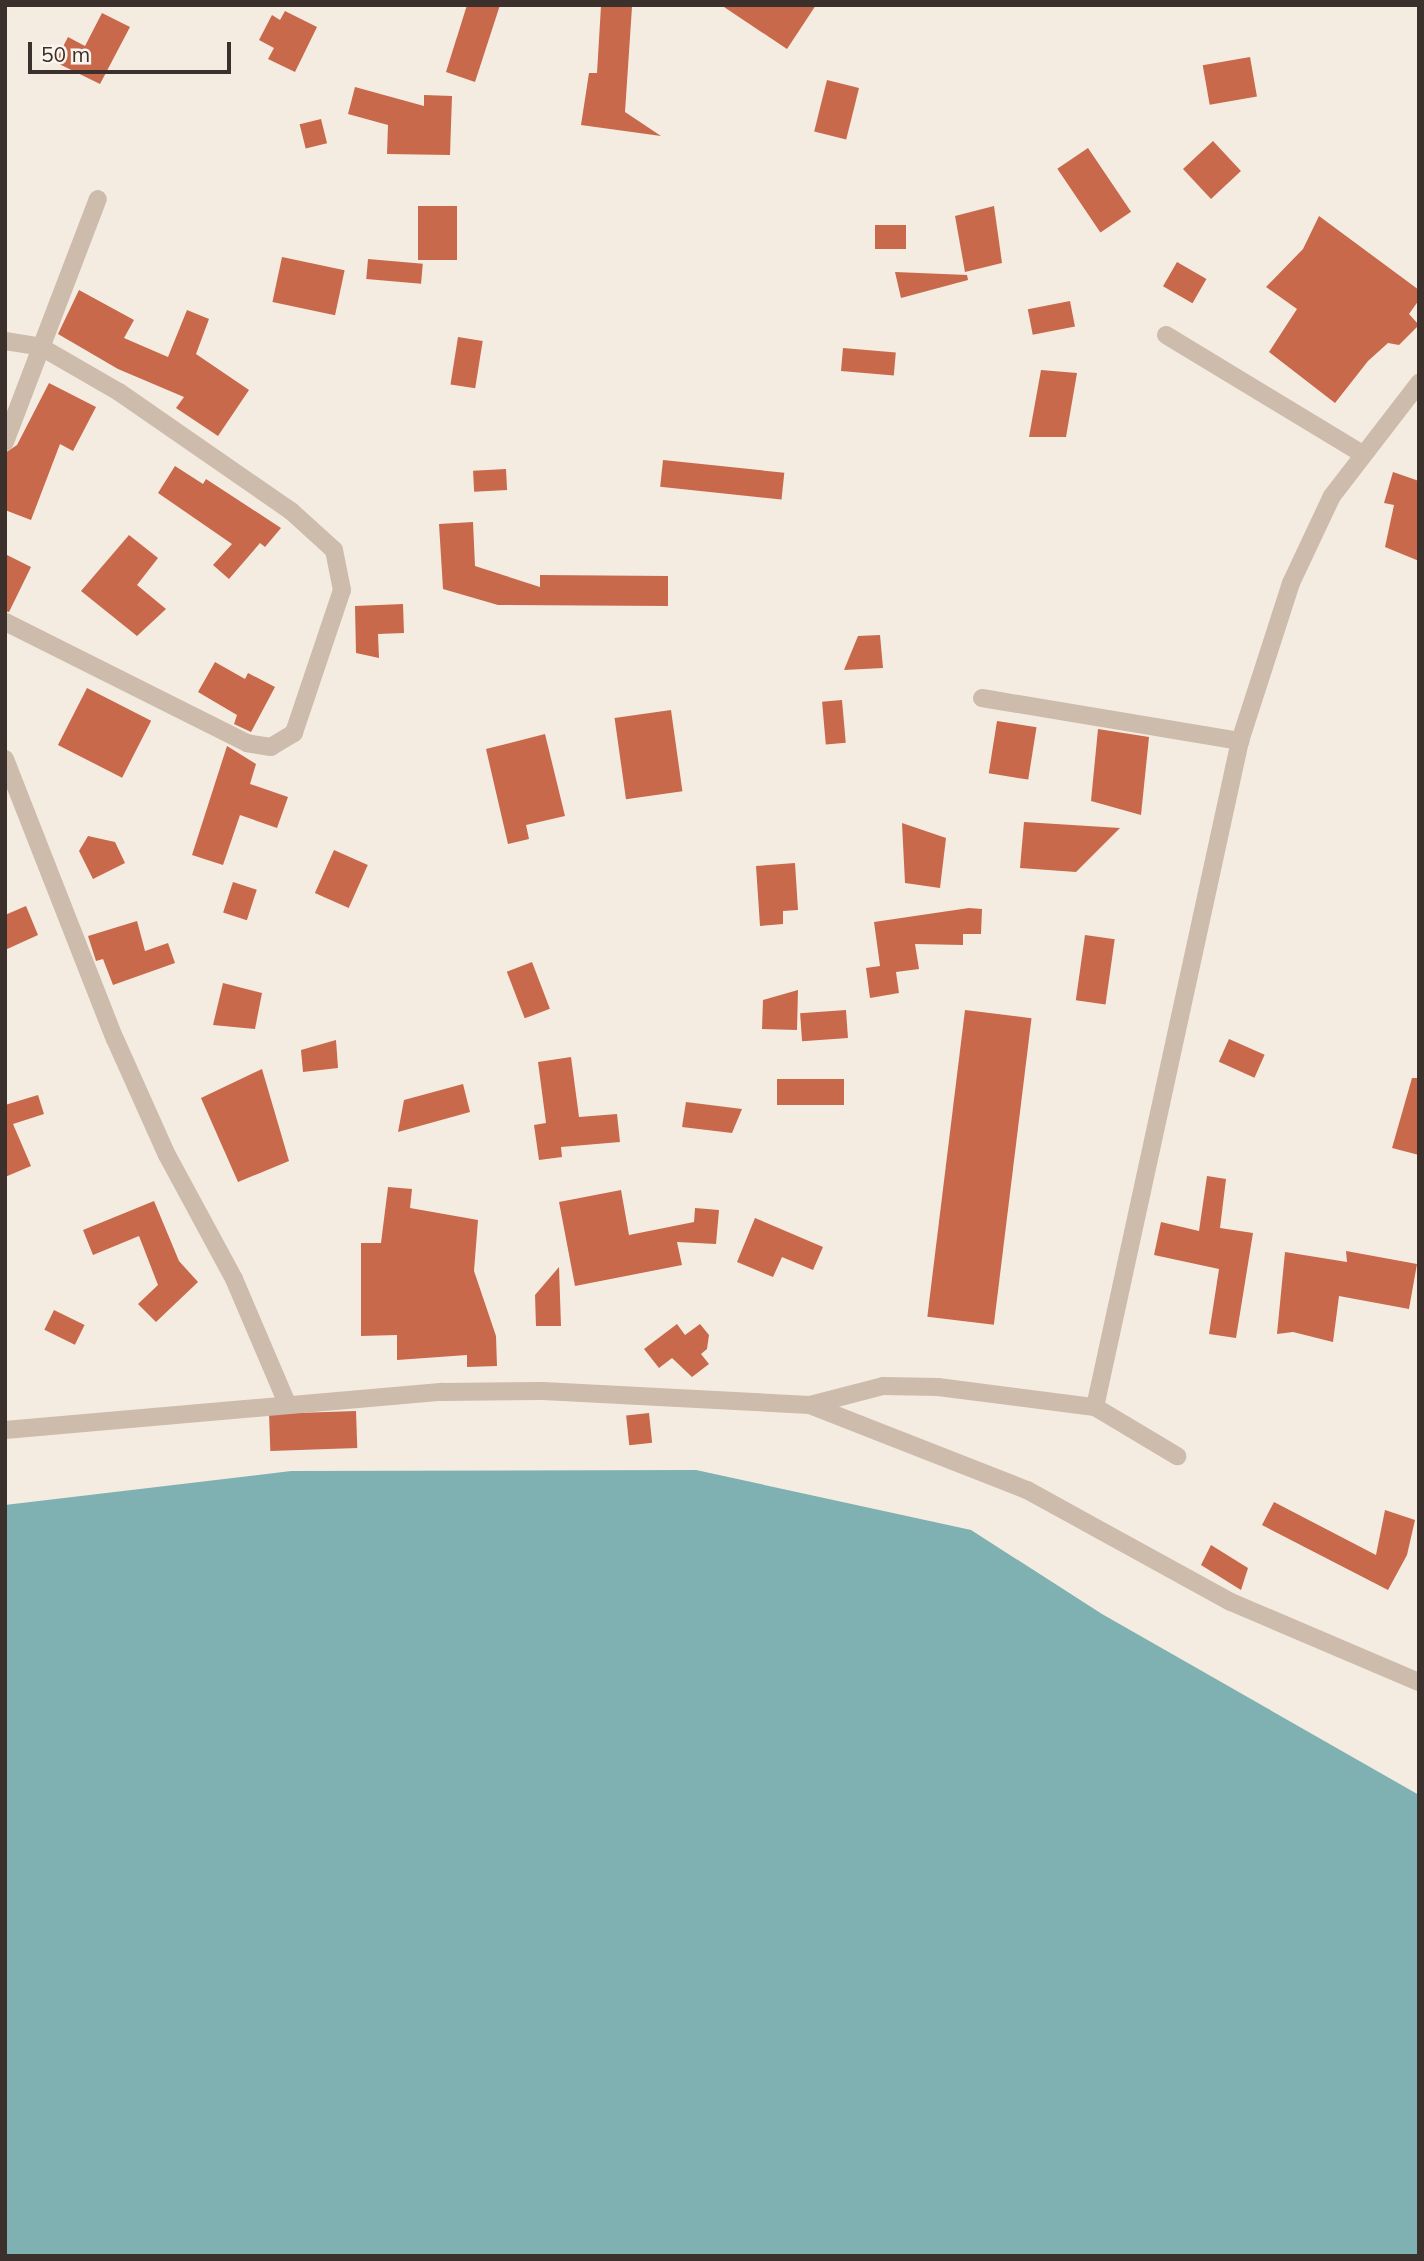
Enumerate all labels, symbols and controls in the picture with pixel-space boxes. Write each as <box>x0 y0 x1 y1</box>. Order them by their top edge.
scale bar <box>32 28 234 72</box>
text: 50 m <box>41 41 90 67</box>

